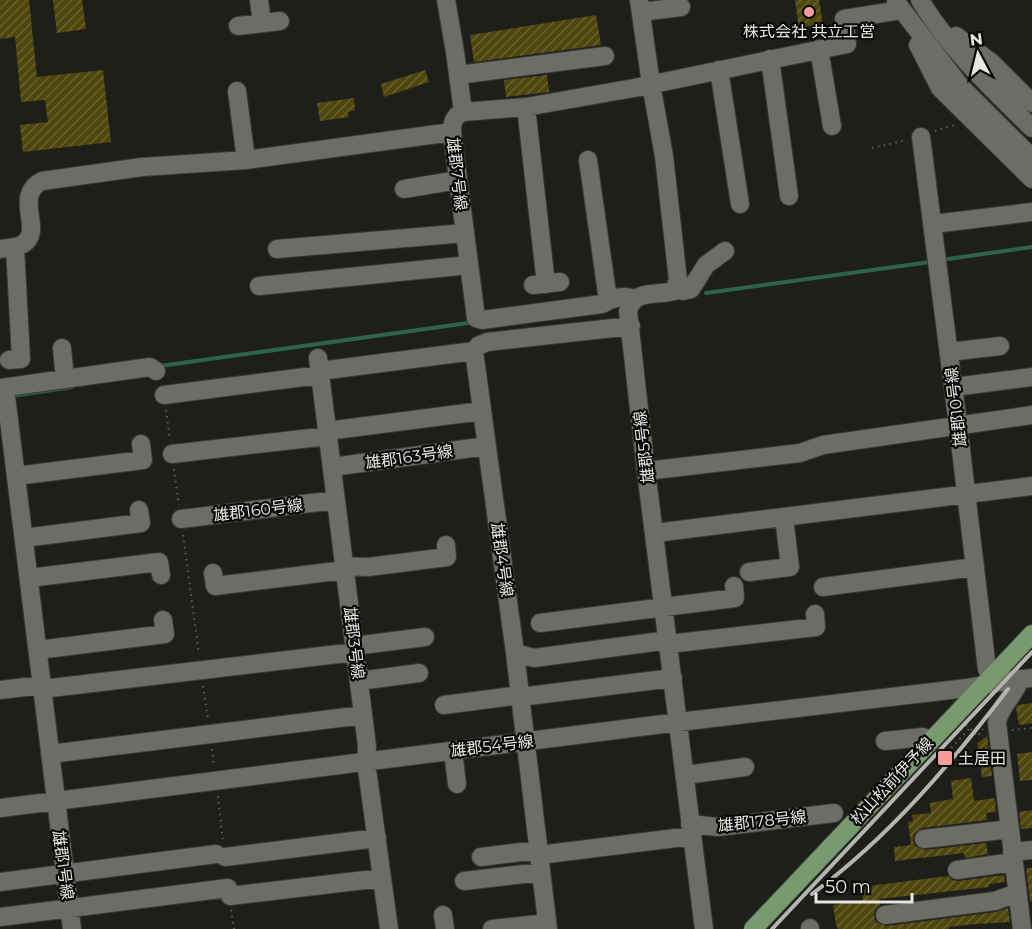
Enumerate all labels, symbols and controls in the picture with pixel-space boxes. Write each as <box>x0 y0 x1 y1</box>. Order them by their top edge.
marker: 株式会社 共立工営 <box>802 5 816 19</box>
place label: 株式会社 共立工営 <box>743 22 875 41</box>
north arrow <box>948 24 1008 84</box>
text: N <box>969 29 984 50</box>
street label: 雄郡7号線 <box>443 136 471 212</box>
street label: 雄郡10号線 <box>942 366 970 448</box>
street label: 雄郡5号線 <box>630 410 658 484</box>
street label: 雄郡163号線 <box>364 441 454 473</box>
street label: 雄郡160号線 <box>212 495 304 525</box>
street label: 雄郡4号線 <box>487 522 517 598</box>
street label: 雄郡3号線 <box>340 606 368 680</box>
street label: 雄郡54号線 <box>449 731 535 761</box>
street label: 松山松前伊予線 <box>847 734 937 828</box>
marker: 土居田 <box>936 749 954 767</box>
place label: 土居田 <box>958 749 1006 768</box>
street label: 雄郡178号線 <box>717 807 807 835</box>
street label: 雄郡1号線 <box>49 829 77 901</box>
scale bar <box>816 866 912 904</box>
text: 50 m <box>825 876 871 898</box>

